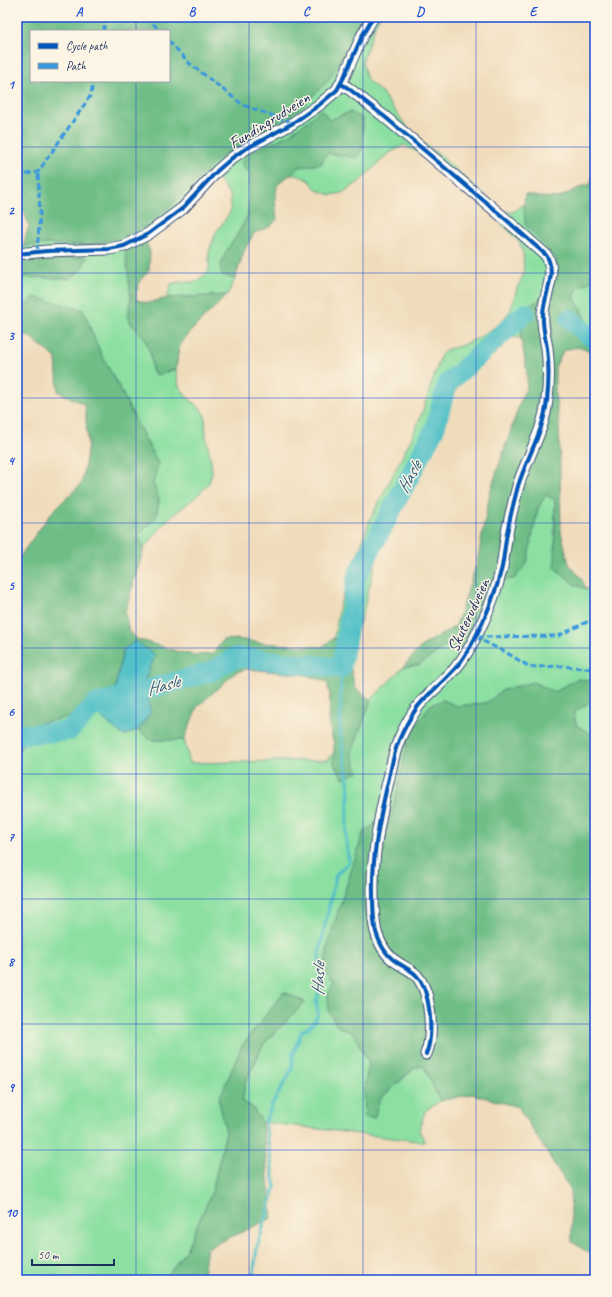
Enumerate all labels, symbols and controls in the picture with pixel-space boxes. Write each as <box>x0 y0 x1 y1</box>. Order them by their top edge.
text: A <box>76 4 84 20</box>
text: B <box>189 4 197 20</box>
text: C <box>303 4 311 20</box>
text: D <box>416 4 425 20</box>
text: E <box>530 4 539 20</box>
legend <box>30 30 170 82</box>
text: Cycle path <box>66 38 108 54</box>
text: Path <box>66 58 86 74</box>
text: 1 <box>8 77 16 93</box>
street label: Fundingrudveien <box>225 87 314 154</box>
text: 2 <box>8 203 15 219</box>
text: 3 <box>8 328 15 344</box>
text: 4 <box>8 453 16 469</box>
water label: Hasle <box>392 454 428 497</box>
street label: Skuterudveien <box>442 574 495 655</box>
text: 5 <box>8 578 15 594</box>
water label: Hasle <box>144 669 185 700</box>
text: 6 <box>8 704 15 720</box>
text: 7 <box>8 829 15 845</box>
text: 8 <box>8 954 16 970</box>
water label: Hasle <box>306 959 330 996</box>
text: 9 <box>8 1080 15 1096</box>
text: 10 <box>5 1205 18 1221</box>
scale bar <box>32 1241 114 1267</box>
text: 50 m <box>38 1247 60 1263</box>

